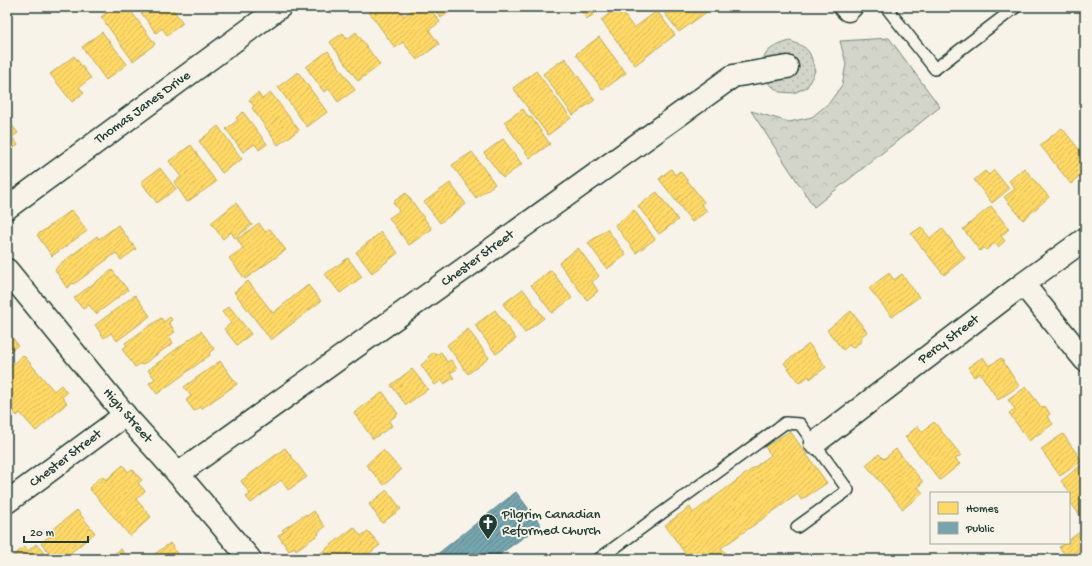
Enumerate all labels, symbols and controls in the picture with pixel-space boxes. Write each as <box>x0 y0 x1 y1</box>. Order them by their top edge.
street label: Thomas Janes Drive <box>91 67 195 149</box>
street label: Chester Street <box>438 226 519 291</box>
street label: Percy Street <box>914 311 984 369</box>
street label: High Street <box>99 385 156 448</box>
street label: Chester Street <box>27 426 106 492</box>
legend <box>930 492 1070 544</box>
text: Homes <box>966 503 999 517</box>
place label: Pilgrim Canadian Reformed Church <box>501 507 601 540</box>
church icon: Pilgrim Canadian Reformed Church <box>477 512 499 540</box>
scale bar <box>24 518 88 544</box>
text: Public <box>965 523 995 537</box>
text: 20 m <box>30 527 55 541</box>

